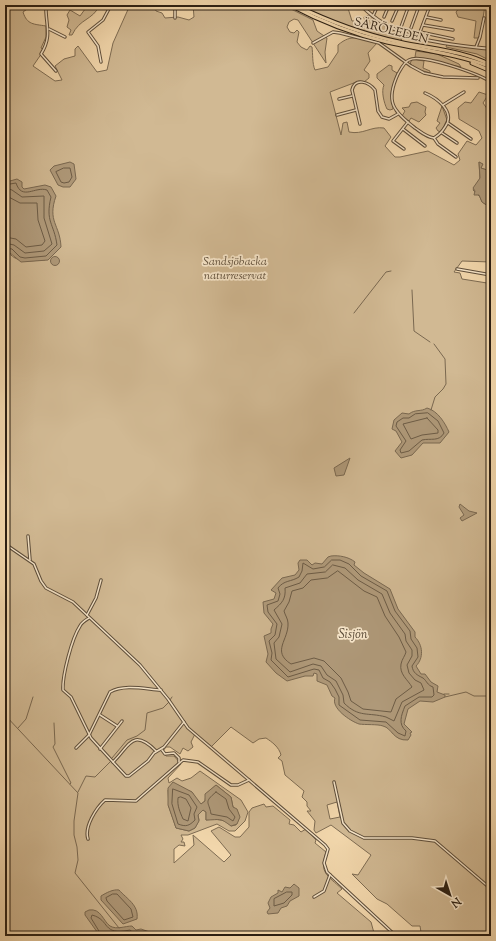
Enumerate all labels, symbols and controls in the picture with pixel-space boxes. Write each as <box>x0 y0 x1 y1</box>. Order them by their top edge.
street label: SÄRÖLEDEN <box>352 13 430 49</box>
park label: Sandsjöbacka naturreservat <box>203 253 267 285</box>
water label: Sisjön <box>338 626 368 644</box>
north arrow <box>430 875 470 915</box>
text: N <box>447 892 465 911</box>

